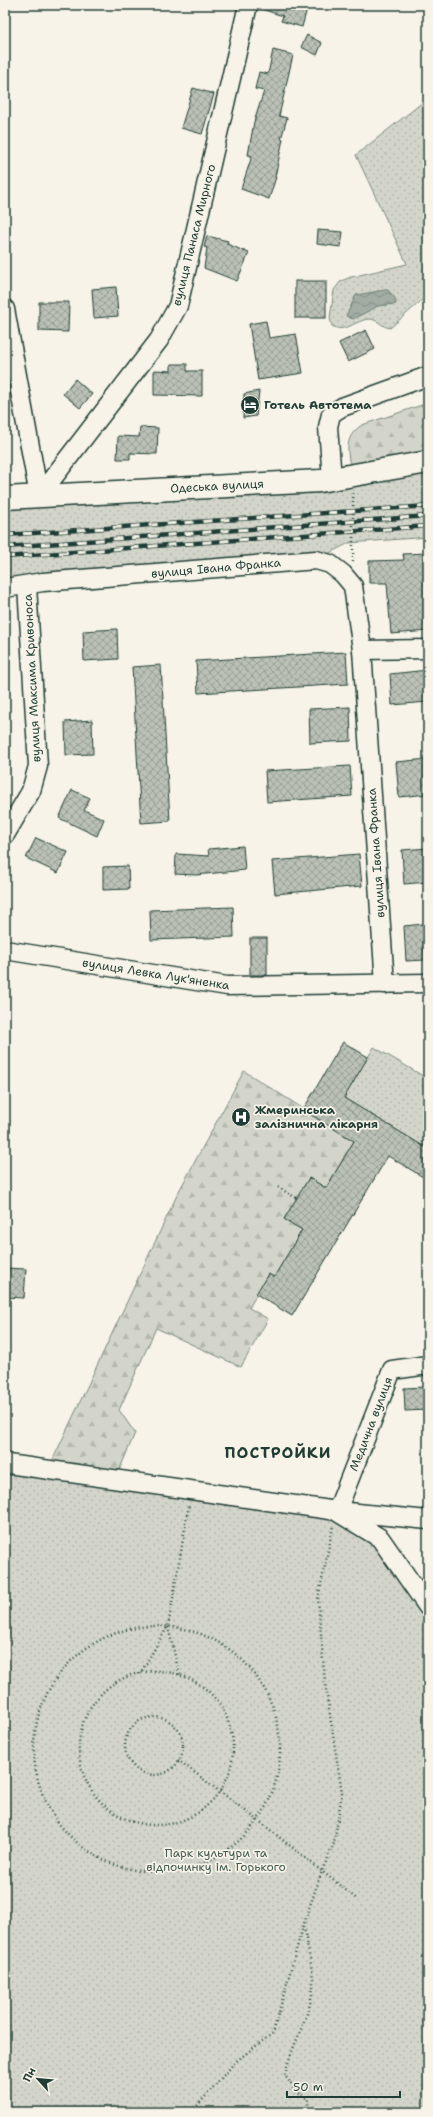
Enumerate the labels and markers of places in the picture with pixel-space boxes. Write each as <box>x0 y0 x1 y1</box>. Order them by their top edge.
hotel icon: Готель Автотема <box>239 394 261 416</box>
place label: Готель Автотема <box>264 397 372 413</box>
place label: Жмеринська залізнична лікарня <box>255 1102 378 1132</box>
hospital icon: Жмеринська залізнична лікарня <box>230 1106 252 1128</box>

